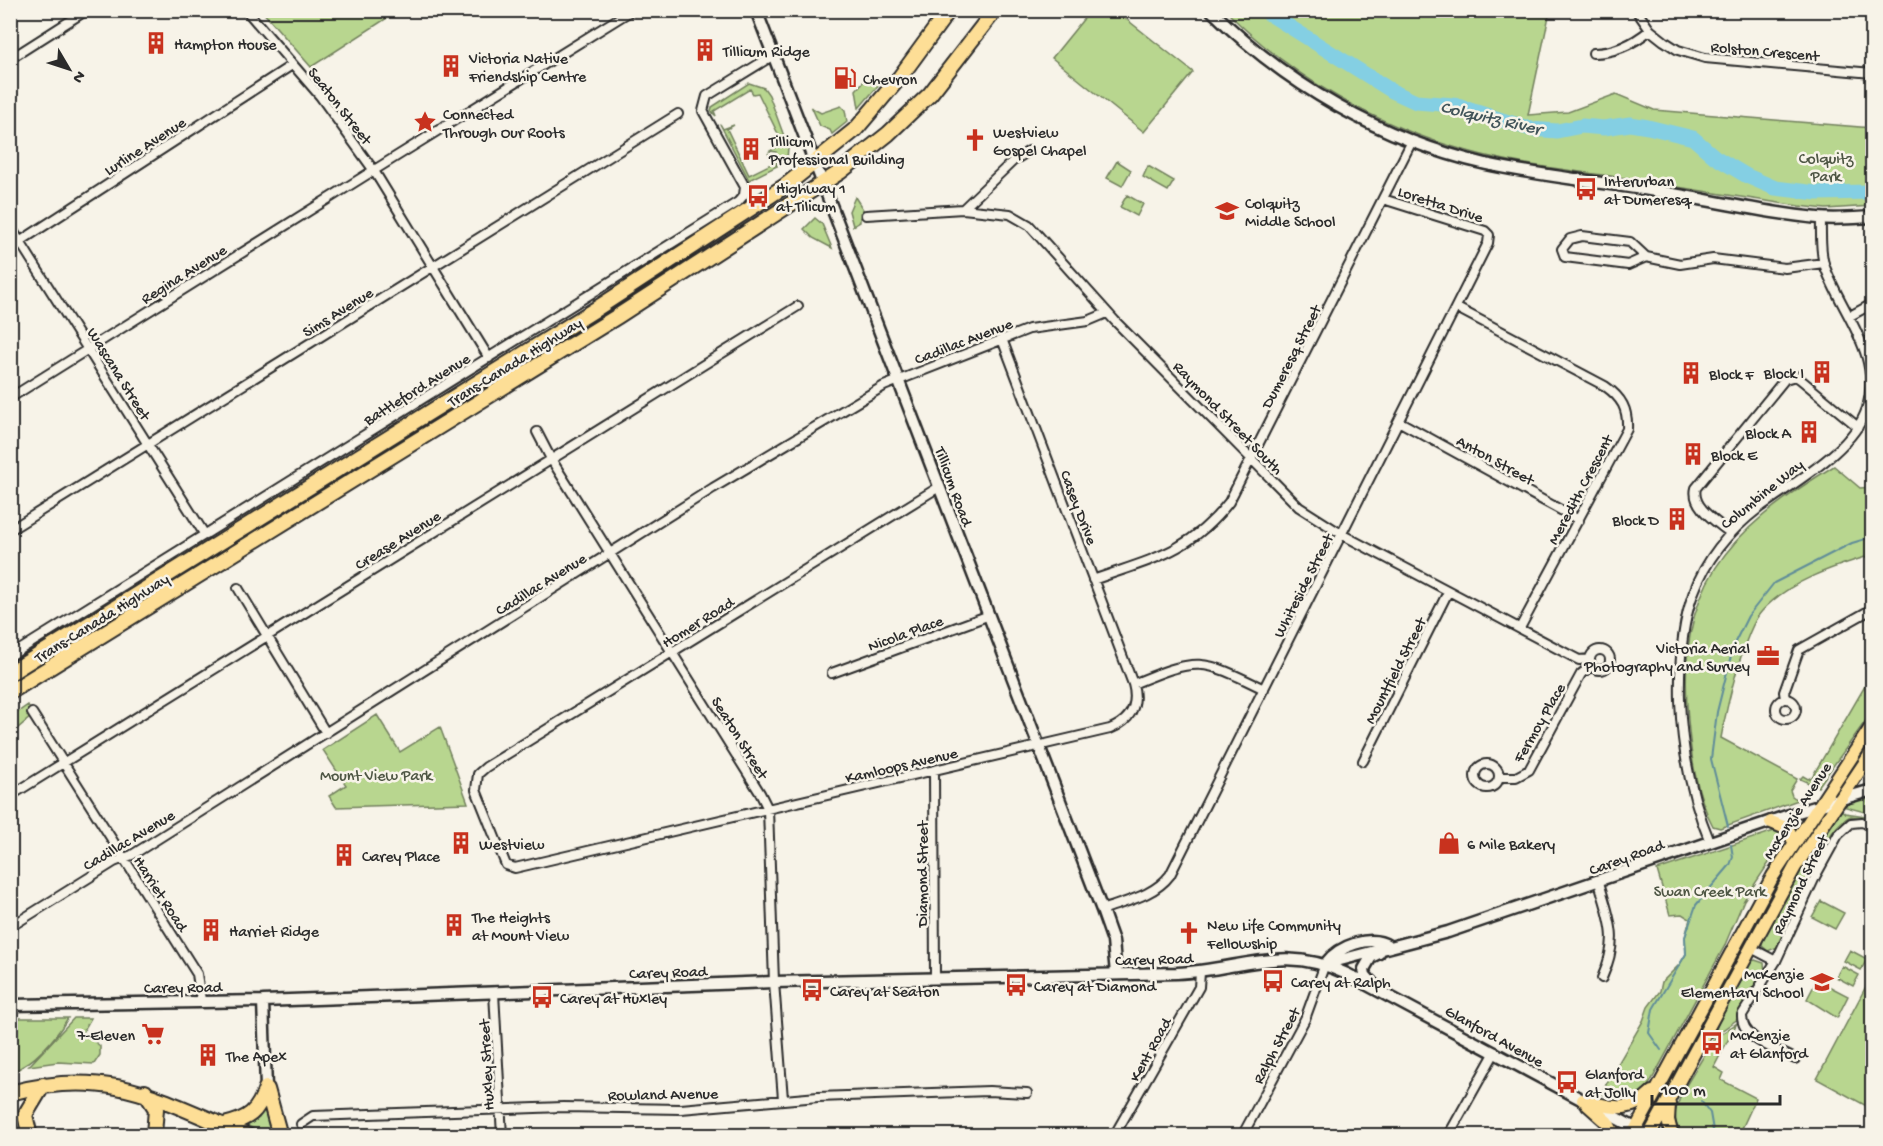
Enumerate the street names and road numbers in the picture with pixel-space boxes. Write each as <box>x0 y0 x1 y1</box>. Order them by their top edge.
street label: Rolston Crescent <box>1710 39 1821 68</box>
street label: Seaton Street <box>302 64 375 151</box>
street label: Lurline Avenue <box>101 114 191 181</box>
street label: Loretta Drive <box>1395 184 1486 229</box>
street label: Regina Avenue <box>138 242 232 310</box>
street label: Sims Avenue <box>300 284 378 343</box>
street label: Dumeresq Street <box>1258 301 1328 413</box>
street label: Trans-Canada Highway <box>444 315 587 414</box>
street label: Cadillac Avenue <box>912 316 1017 371</box>
street label: Wascana Street <box>81 325 154 426</box>
street label: Battleford Avenue <box>360 350 475 432</box>
street label: Raymond Street South <box>1167 359 1286 480</box>
street label: Meredith Crescent <box>1545 431 1620 549</box>
street label: Anton Street <box>1452 433 1538 492</box>
street label: Tillicum Road <box>928 444 975 531</box>
street label: Columbine Way <box>1718 456 1809 535</box>
street label: Casey Drive <box>1054 468 1100 549</box>
street label: Crease Avenue <box>352 508 446 576</box>
street label: Whiteside Street <box>1271 530 1340 642</box>
street label: Cadillac Avenue <box>493 550 591 621</box>
street label: Trans-Canada Highway <box>31 571 174 670</box>
street label: Homer Road <box>659 593 740 654</box>
street label: Nicola Place <box>866 613 947 658</box>
street label: Mountfield Street <box>1362 614 1433 728</box>
street label: Fermoy Place <box>1510 680 1572 768</box>
street label: Seaton Street <box>705 694 772 785</box>
street label: Kamloops Avenue <box>844 745 961 790</box>
street label: McKenzie Avenue <box>1760 759 1838 864</box>
street label: Cadillac Avenue <box>80 807 180 877</box>
street label: Diamond Street <box>915 820 934 928</box>
street label: Raymond Street <box>1770 831 1835 938</box>
street label: Carey Road <box>1587 836 1669 882</box>
street label: Harriet Road <box>128 854 191 938</box>
street label: Carey Road <box>1115 951 1195 972</box>
street label: Carey Road <box>629 964 709 985</box>
street label: Carey Road <box>144 979 224 1000</box>
street label: Glanford Avenue <box>1440 1003 1547 1073</box>
street label: Ralph Street <box>1250 1004 1307 1088</box>
street label: Kent Road <box>1127 1014 1178 1086</box>
street label: Huxley Street <box>477 1017 500 1111</box>
street label: Rowland Avenue <box>608 1086 719 1107</box>

